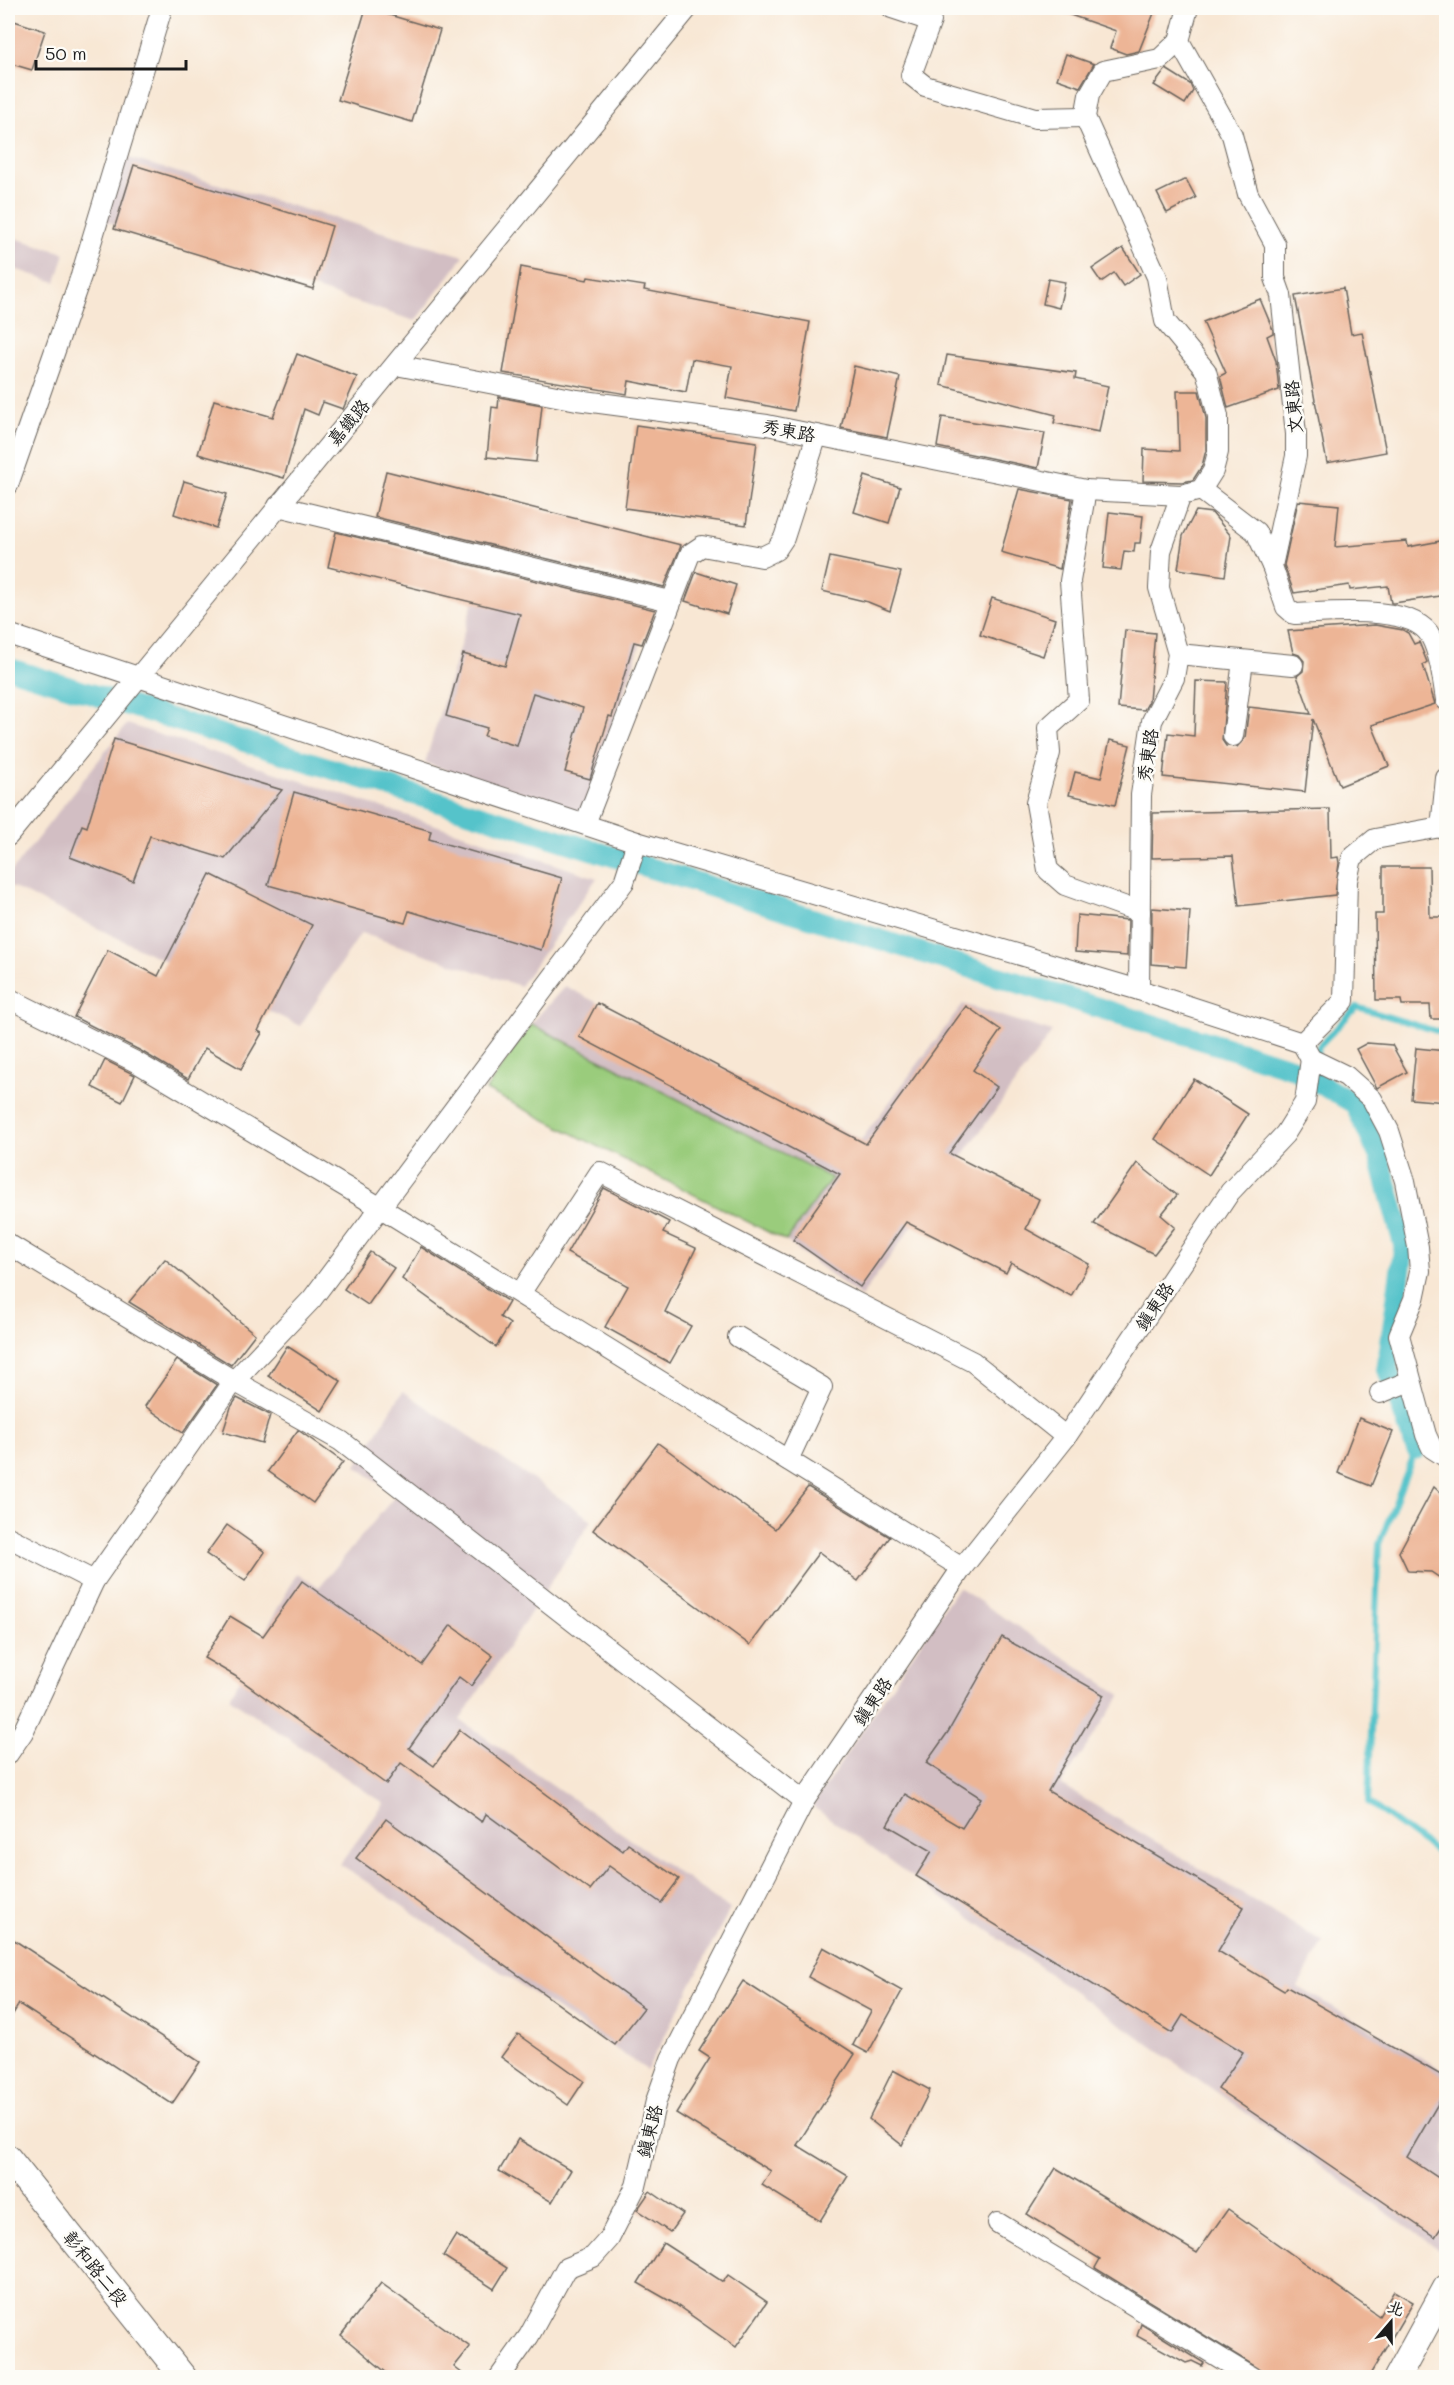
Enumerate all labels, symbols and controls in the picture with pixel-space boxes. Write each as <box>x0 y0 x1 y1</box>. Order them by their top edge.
scale bar <box>36 33 186 71</box>
text: 50 m <box>45 41 87 65</box>
street label: 文東路 <box>1279 379 1307 435</box>
street label: 嘉鐵路 <box>321 394 375 450</box>
street label: 秀東路 <box>760 413 818 447</box>
street label: 秀東路 <box>1131 726 1163 784</box>
street label: 鎮東路 <box>1129 1277 1179 1335</box>
street label: 鎮東路 <box>847 1672 897 1730</box>
street label: 鎮東路 <box>631 2102 667 2160</box>
street label: 彰和路二段 <box>58 2225 134 2311</box>
north arrow <box>1361 2292 1421 2352</box>
text: 北 <box>1385 2295 1407 2320</box>

